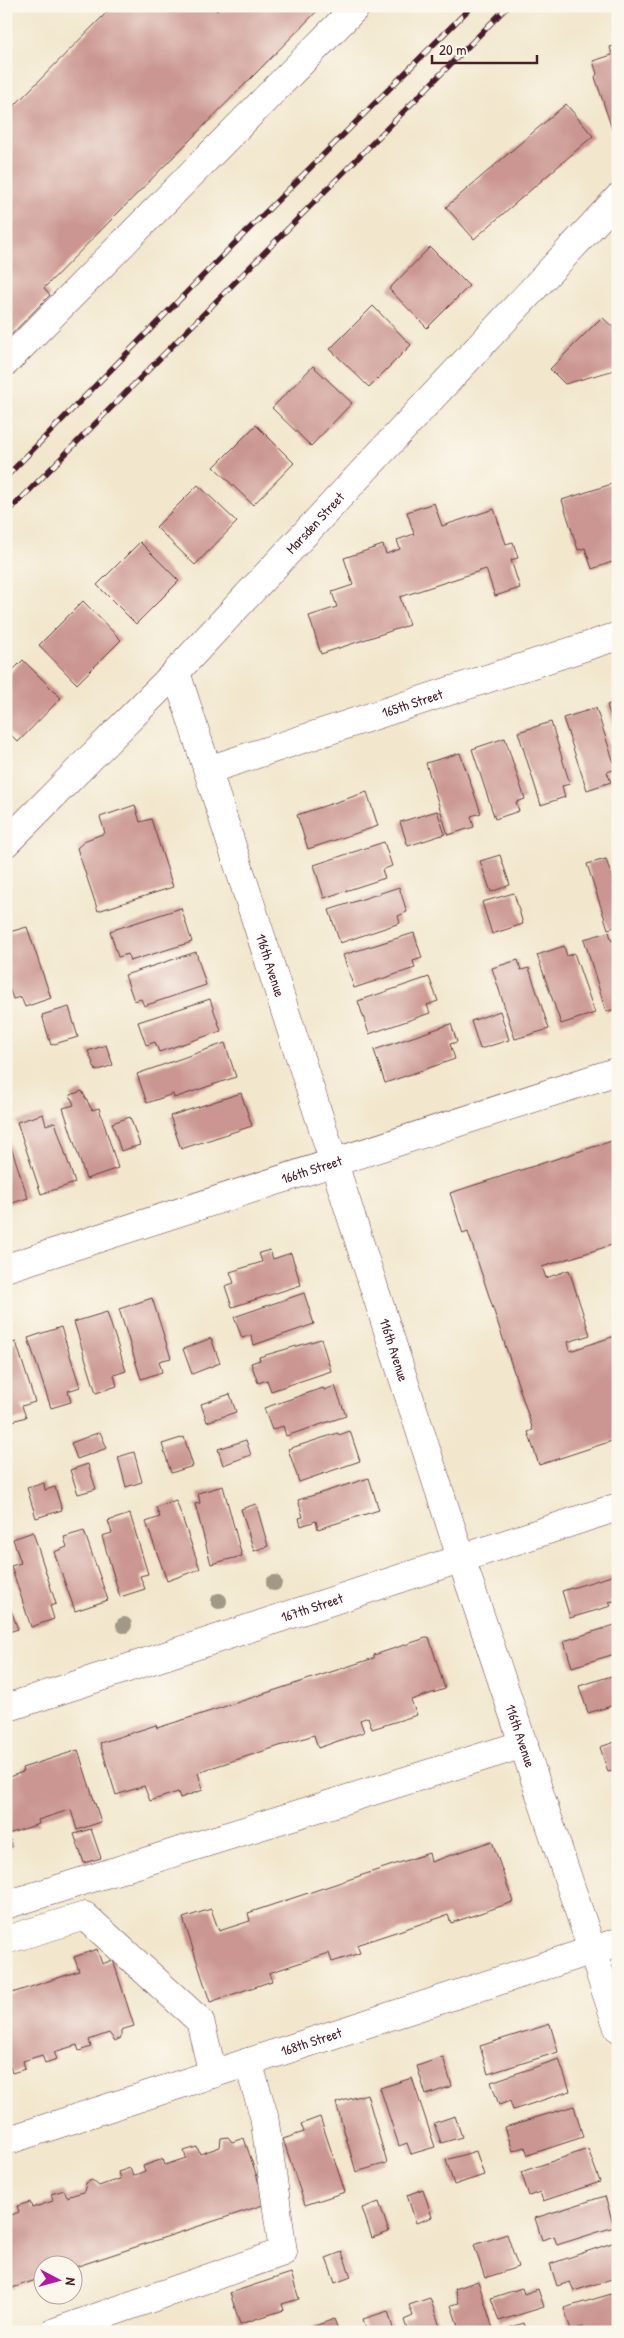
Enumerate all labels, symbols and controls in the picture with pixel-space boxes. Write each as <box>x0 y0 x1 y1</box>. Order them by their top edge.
scale bar <box>432 32 536 64</box>
text: 20 m <box>439 39 466 60</box>
street label: Marsden Street <box>281 487 348 558</box>
street label: 165th Street <box>379 684 445 722</box>
street label: 116th Avenue <box>252 931 290 999</box>
street label: 166th Street <box>279 1150 344 1188</box>
street label: 116th Avenue <box>375 1316 414 1384</box>
street label: 167th Street <box>278 1588 345 1626</box>
street label: 116th Avenue <box>501 1702 540 1770</box>
street label: 168th Street <box>278 2022 344 2060</box>
north arrow <box>32 2256 82 2306</box>
text: N <box>62 2277 81 2287</box>

